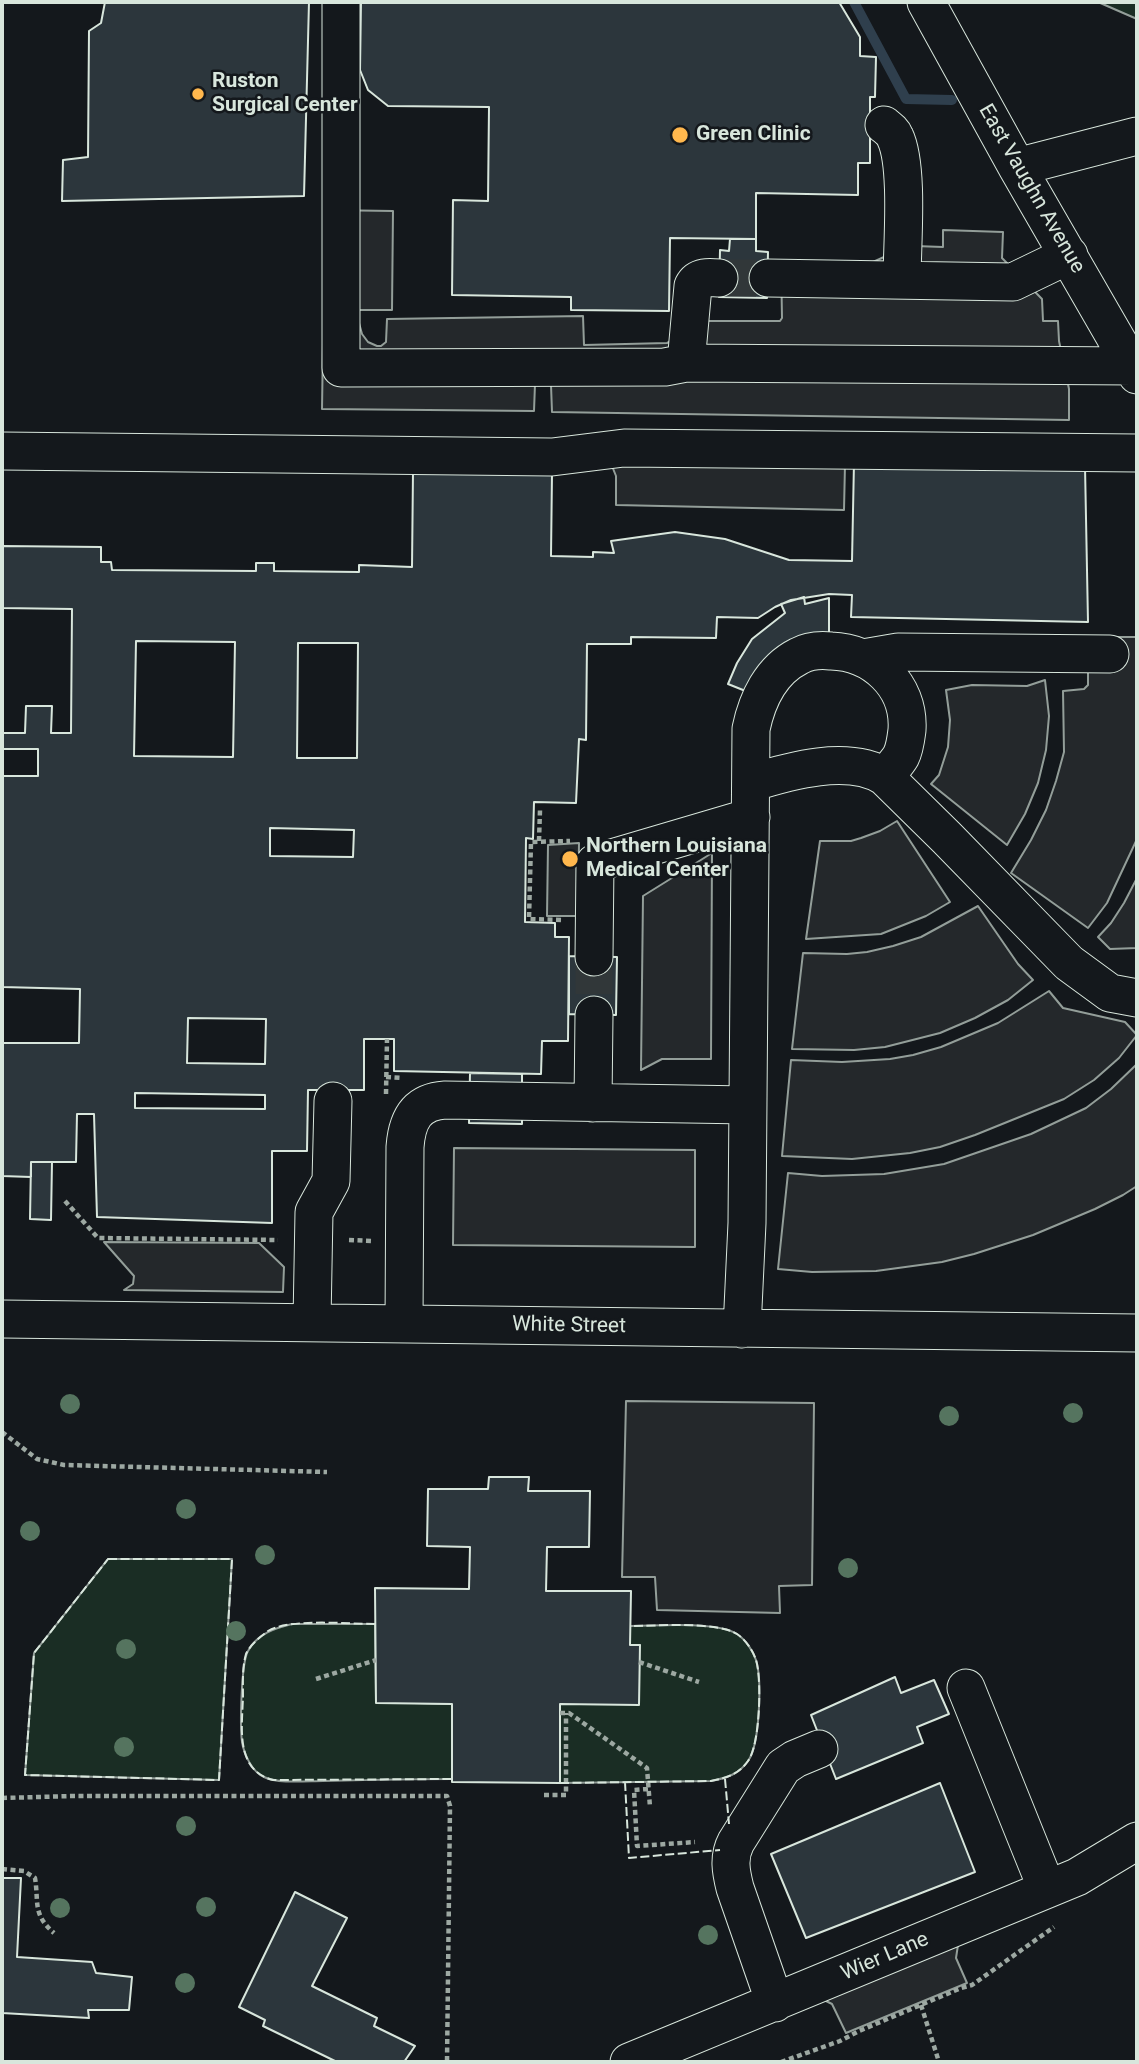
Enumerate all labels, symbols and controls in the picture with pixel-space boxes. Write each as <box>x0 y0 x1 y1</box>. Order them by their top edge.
place label: Ruston Surgical Center <box>212 69 358 119</box>
marker: Ruston Surgical Center <box>190 86 206 102</box>
street label: East Vaughn Avenue <box>972 100 1090 278</box>
place label: Green Clinic <box>696 122 811 148</box>
marker: Green Clinic <box>670 125 690 145</box>
place label: Northern Louisiana Medical Center <box>586 834 767 884</box>
marker: Northern Louisiana Medical Center <box>560 849 580 869</box>
street label: White Street <box>512 1312 626 1340</box>
street label: Wier Lane <box>837 1927 933 1987</box>

